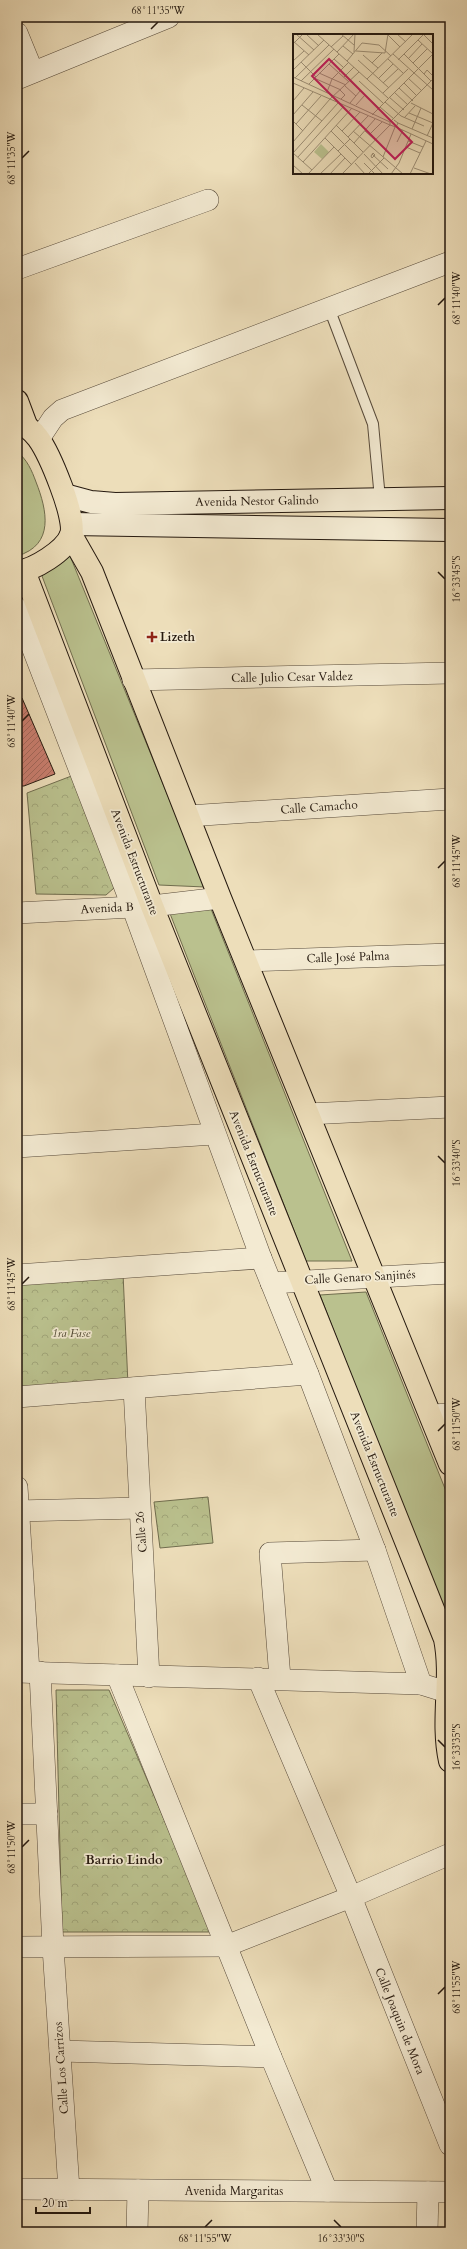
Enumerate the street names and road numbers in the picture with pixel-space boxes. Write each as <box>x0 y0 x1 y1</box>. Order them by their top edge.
street label: Avenida Nestor Galindo <box>195 492 319 510</box>
street label: Calle Julio Cesar Valdez <box>231 668 354 686</box>
street label: Calle Camacho <box>280 796 359 818</box>
street label: Avenida Estructurante <box>107 807 163 917</box>
street label: Avenida B <box>80 899 134 917</box>
street label: Calle José Palma <box>306 948 391 966</box>
street label: Avenida Estructurante <box>225 1108 283 1218</box>
street label: Calle Genaro Sanjinés <box>304 1266 416 1288</box>
street label: Avenida Estructurante <box>346 1409 404 1519</box>
street label: Calle 26 <box>131 1511 151 1553</box>
street label: Calle Joaquin de Mora <box>371 1965 429 2077</box>
street label: Calle Los Carrizos <box>50 2021 72 2115</box>
street label: Avenida Margaritas <box>185 2183 283 2199</box>

